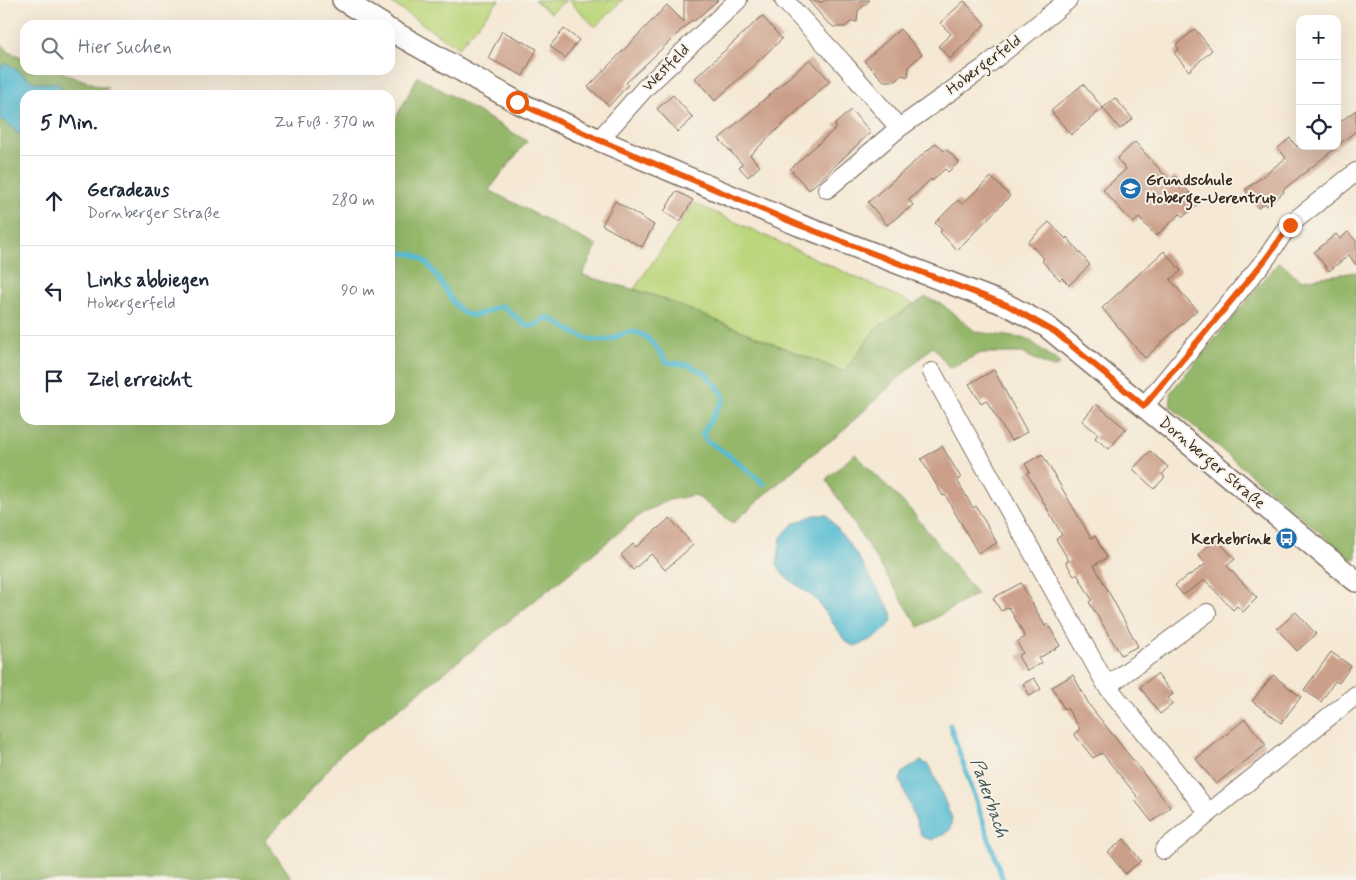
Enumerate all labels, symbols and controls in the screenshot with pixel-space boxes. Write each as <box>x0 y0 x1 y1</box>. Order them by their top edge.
map controls <box>1296 15 1341 150</box>
button: + <box>1296 15 1341 60</box>
search box <box>20 20 395 75</box>
street label: Hobergerfeld <box>942 30 1026 101</box>
icon: search <box>38 34 66 62</box>
text: Hier suchen <box>78 35 172 60</box>
street label: Westfeld <box>638 40 694 96</box>
button: − <box>1296 60 1341 105</box>
route start <box>506 91 529 114</box>
button: locate <box>1296 105 1341 150</box>
text: 5 Min. <box>40 109 98 137</box>
text: Zu Fuß · 370 m <box>274 112 375 133</box>
place label: Grundschule Hoberge-Uerentrup <box>1146 170 1276 211</box>
school or university icon: Grundschule Hoberge-Uerentrup <box>1118 177 1142 201</box>
text: Geradeaus <box>87 178 169 203</box>
icon: ahead <box>40 187 68 215</box>
text: 280 m <box>332 190 375 211</box>
text: Dornberger Straße <box>87 203 220 224</box>
route end <box>1279 214 1302 237</box>
text: Links abbiegen <box>87 268 209 293</box>
icon: left <box>40 277 68 305</box>
text: 90 m <box>341 280 375 301</box>
text: Hobergerfeld <box>87 293 176 314</box>
icon: arrive <box>40 367 68 395</box>
text: Ziel erreicht <box>87 368 192 393</box>
street label: Dornberger Straße <box>1154 412 1270 515</box>
bus stop icon: Kerkebrink <box>1275 527 1299 551</box>
place label: Kerkebrink <box>1191 529 1271 550</box>
water label: Paderbach <box>964 755 1014 841</box>

